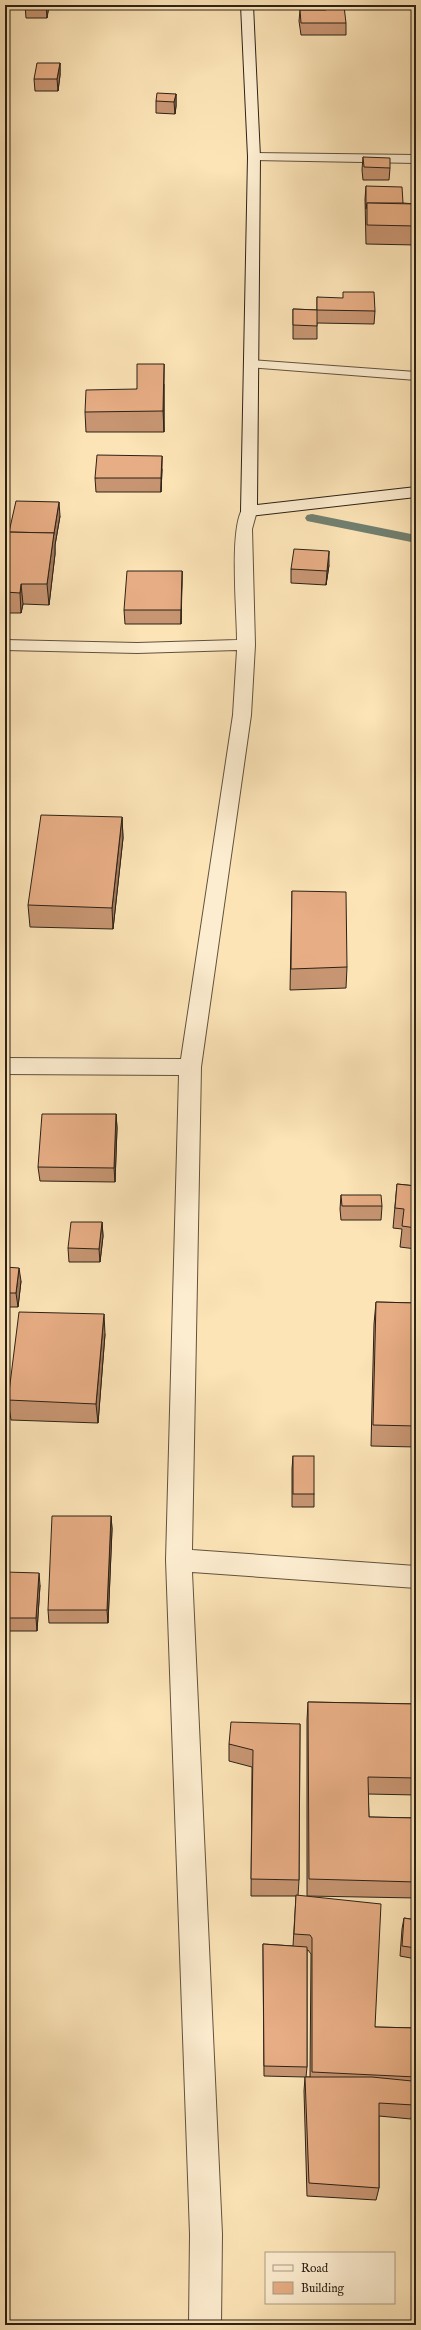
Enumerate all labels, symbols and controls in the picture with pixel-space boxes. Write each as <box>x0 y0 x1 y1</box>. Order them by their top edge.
legend <box>265 2252 395 2304</box>
text: Road <box>301 2261 329 2276</box>
text: Building <box>301 2281 345 2296</box>

